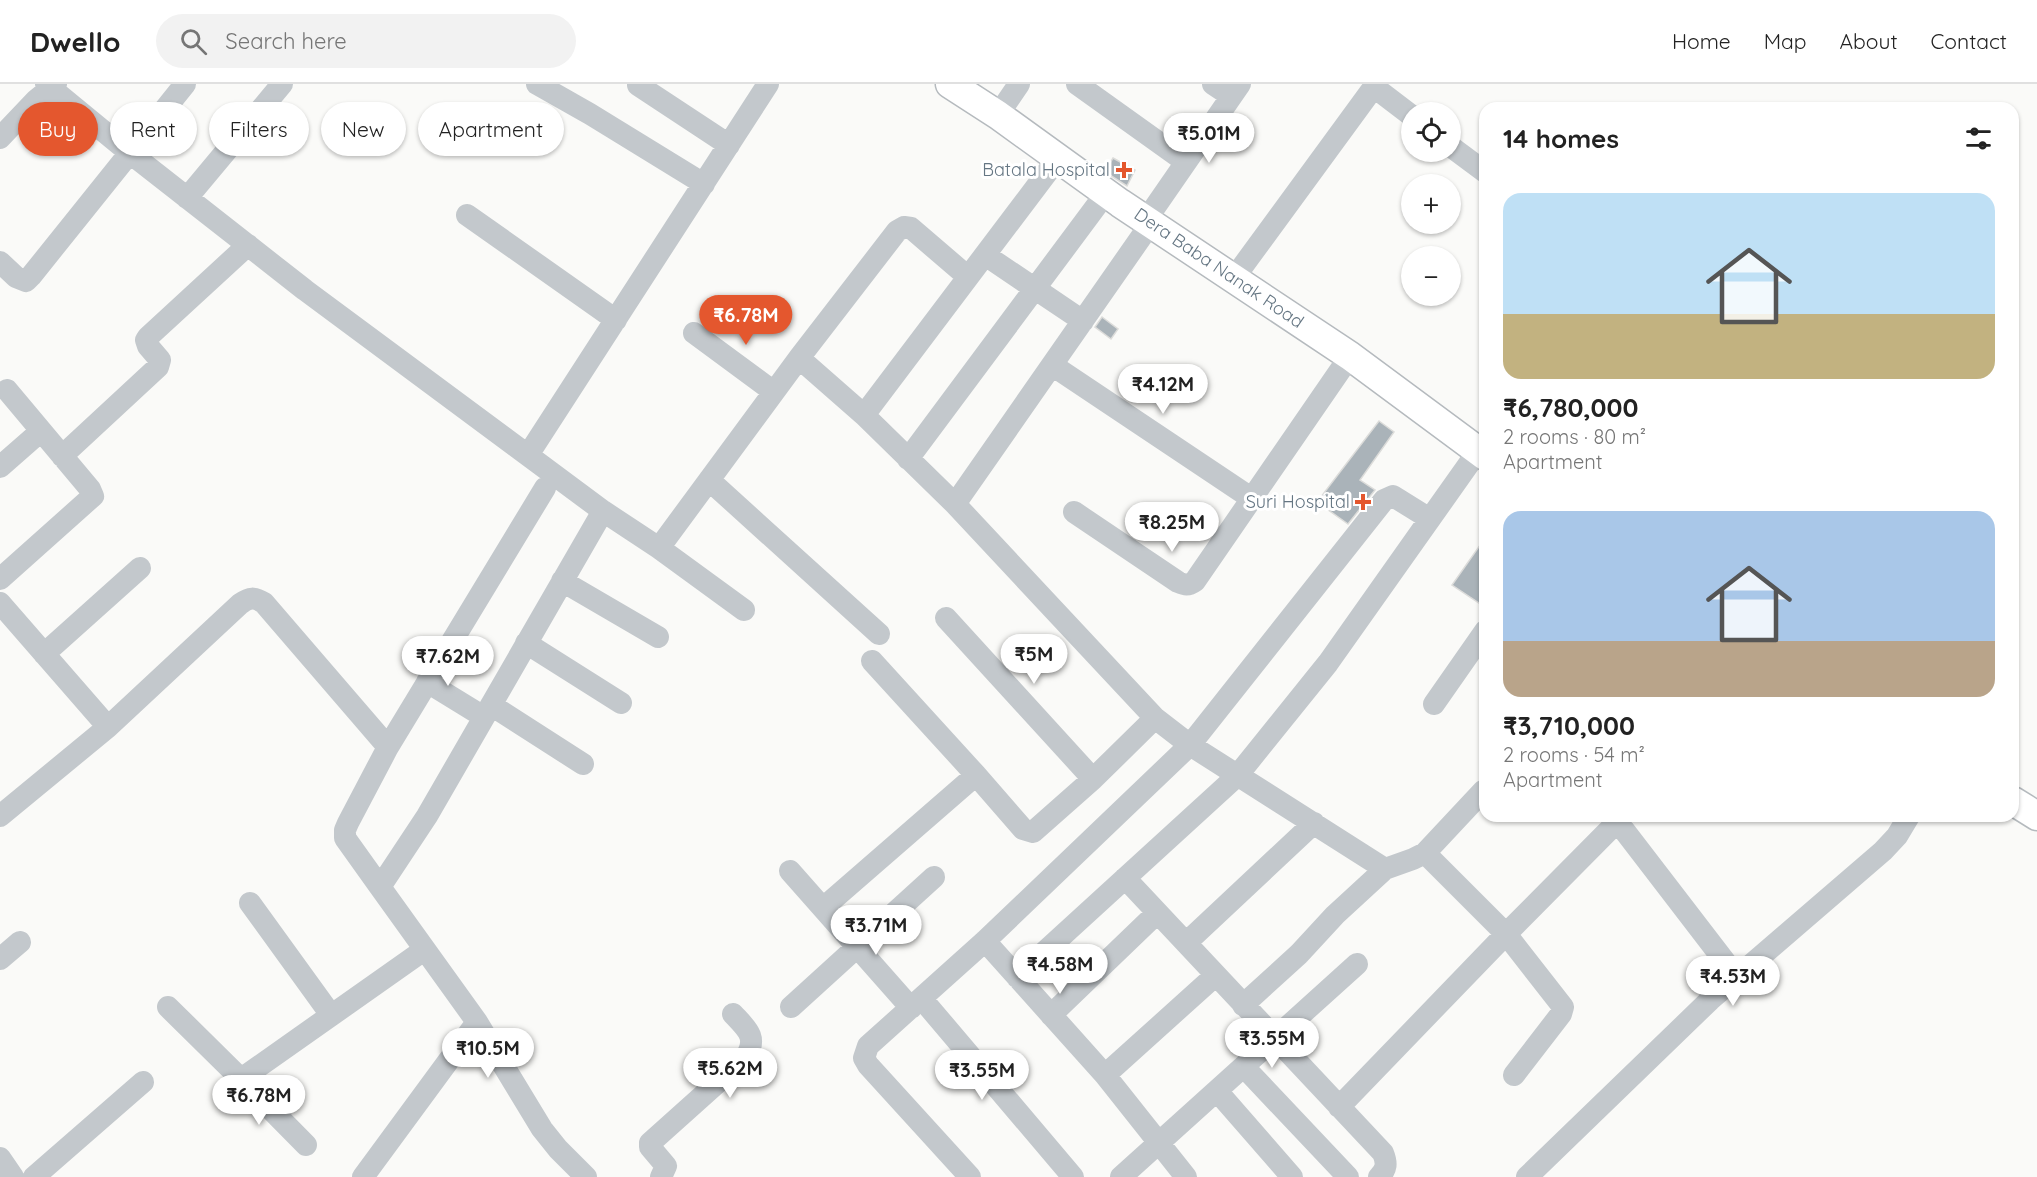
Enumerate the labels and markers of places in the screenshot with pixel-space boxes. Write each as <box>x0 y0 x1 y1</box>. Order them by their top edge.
pin: ₹5.01M <box>1160 113 1258 164</box>
place label: Batala Hospital <box>982 158 1110 181</box>
marker: Batala Hospital <box>1115 161 1133 179</box>
pin: ₹6.78M <box>697 295 795 346</box>
pin: ₹4.12M <box>1114 364 1212 415</box>
place label: Suri Hospital <box>1246 490 1350 513</box>
marker: Suri Hospital <box>1354 493 1372 511</box>
pin: ₹8.25M <box>1123 502 1221 553</box>
pin: ₹5M <box>1005 634 1063 685</box>
pin: ₹7.62M <box>399 636 497 687</box>
pin: ₹3.71M <box>827 905 925 956</box>
pin: ₹4.58M <box>1011 944 1109 995</box>
pin: ₹4.53M <box>1684 956 1782 1007</box>
pin: ₹3.55M <box>1223 1018 1321 1069</box>
pin: ₹10.5M <box>439 1028 537 1079</box>
pin: ₹5.62M <box>681 1048 779 1099</box>
pin: ₹3.55M <box>933 1050 1031 1101</box>
pin: ₹6.78M <box>210 1075 308 1126</box>

